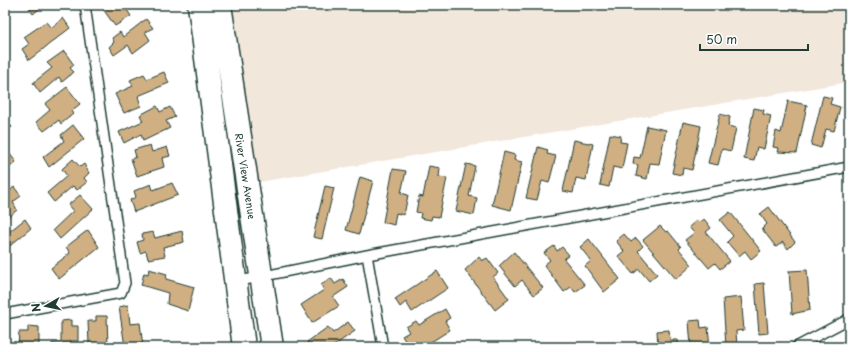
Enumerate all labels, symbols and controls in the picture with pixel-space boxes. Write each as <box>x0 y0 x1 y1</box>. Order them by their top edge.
scale bar <box>700 26 808 52</box>
text: 50 m <box>706 30 737 48</box>
street label: River View Avenue <box>232 132 260 220</box>
north arrow <box>26 286 66 326</box>
text: N <box>27 302 45 313</box>

